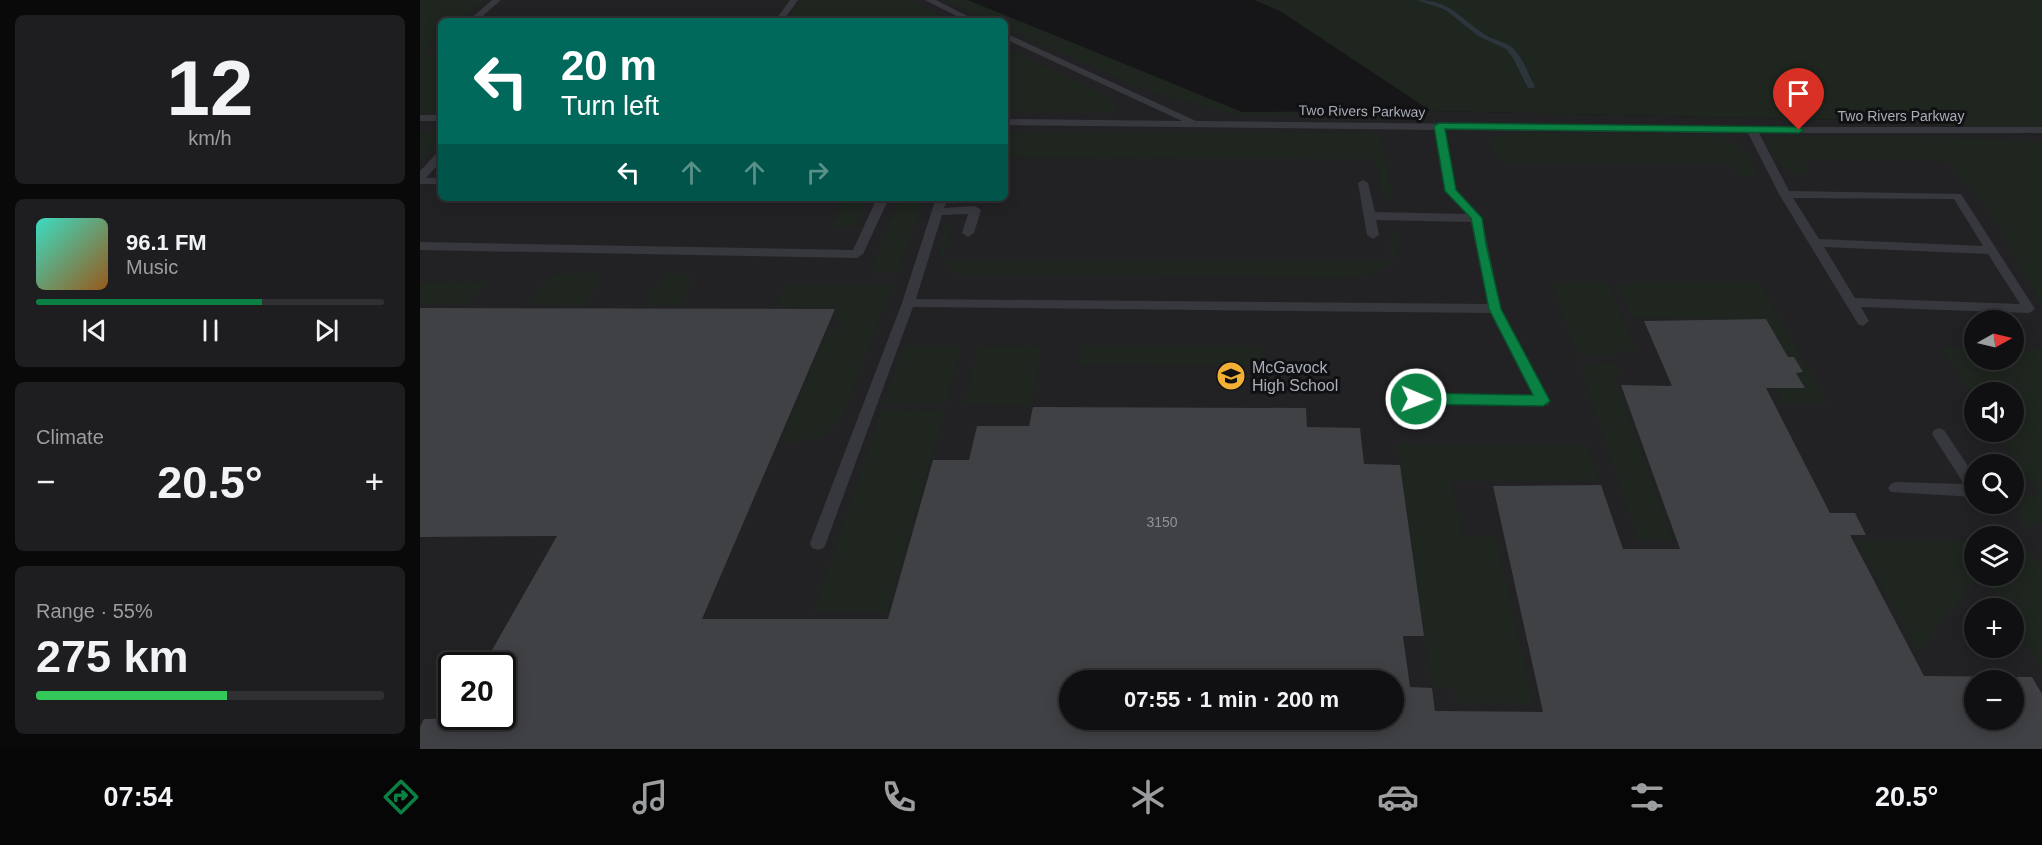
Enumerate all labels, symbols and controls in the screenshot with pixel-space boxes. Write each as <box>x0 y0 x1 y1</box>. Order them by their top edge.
icon: left <box>462 42 540 120</box>
text: 20 m <box>561 42 657 89</box>
text: 12 <box>167 44 253 132</box>
pin <box>1773 68 1824 130</box>
icon: arrive <box>1782 77 1815 110</box>
text: Turn left <box>561 91 659 121</box>
street label: Two Rivers Parkway <box>1298 102 1426 120</box>
street label: Two Rivers Parkway <box>1838 108 1964 124</box>
text: km/h <box>188 127 232 149</box>
icon: left <box>612 156 645 189</box>
icon: ahead <box>675 156 708 189</box>
icon: ahead <box>738 156 771 189</box>
icon: right <box>801 156 834 189</box>
text: 96.1 FM <box>126 230 207 255</box>
text: Music <box>126 256 178 278</box>
north arrow <box>1964 310 2024 370</box>
map controls <box>1964 310 2024 730</box>
icon: previous <box>78 314 111 347</box>
icon: pause <box>194 314 227 347</box>
icon: next <box>310 314 343 347</box>
place label: McGavock High School <box>1252 359 1338 394</box>
school or university icon: McGavock High School <box>1215 360 1247 392</box>
position arrow <box>1384 367 1448 431</box>
button: sound <box>1964 382 2024 442</box>
text: Climate <box>36 426 104 448</box>
button: search <box>1964 454 2024 514</box>
text: 20.5° <box>157 457 263 508</box>
text: − <box>36 463 55 500</box>
text: + <box>365 463 384 500</box>
house number: 3150 <box>1146 514 1178 530</box>
button: layers <box>1964 526 2024 586</box>
button: + <box>1964 598 2024 658</box>
text: Range · 55% <box>36 600 153 622</box>
text: 275 km <box>36 631 189 682</box>
speed limit sign: 20 <box>438 652 516 730</box>
button: − <box>1964 670 2024 730</box>
text: 07:55 · 1 min · 200 m <box>1124 687 1339 712</box>
icon: directions <box>380 776 422 818</box>
icon: music <box>629 776 671 818</box>
icon: phone <box>878 776 920 818</box>
icon: climate <box>1127 776 1169 818</box>
icon: car <box>1377 776 1419 818</box>
icon: filters <box>1626 776 1668 818</box>
text: 07:54 <box>104 782 173 812</box>
text: 20.5° <box>1875 782 1938 812</box>

